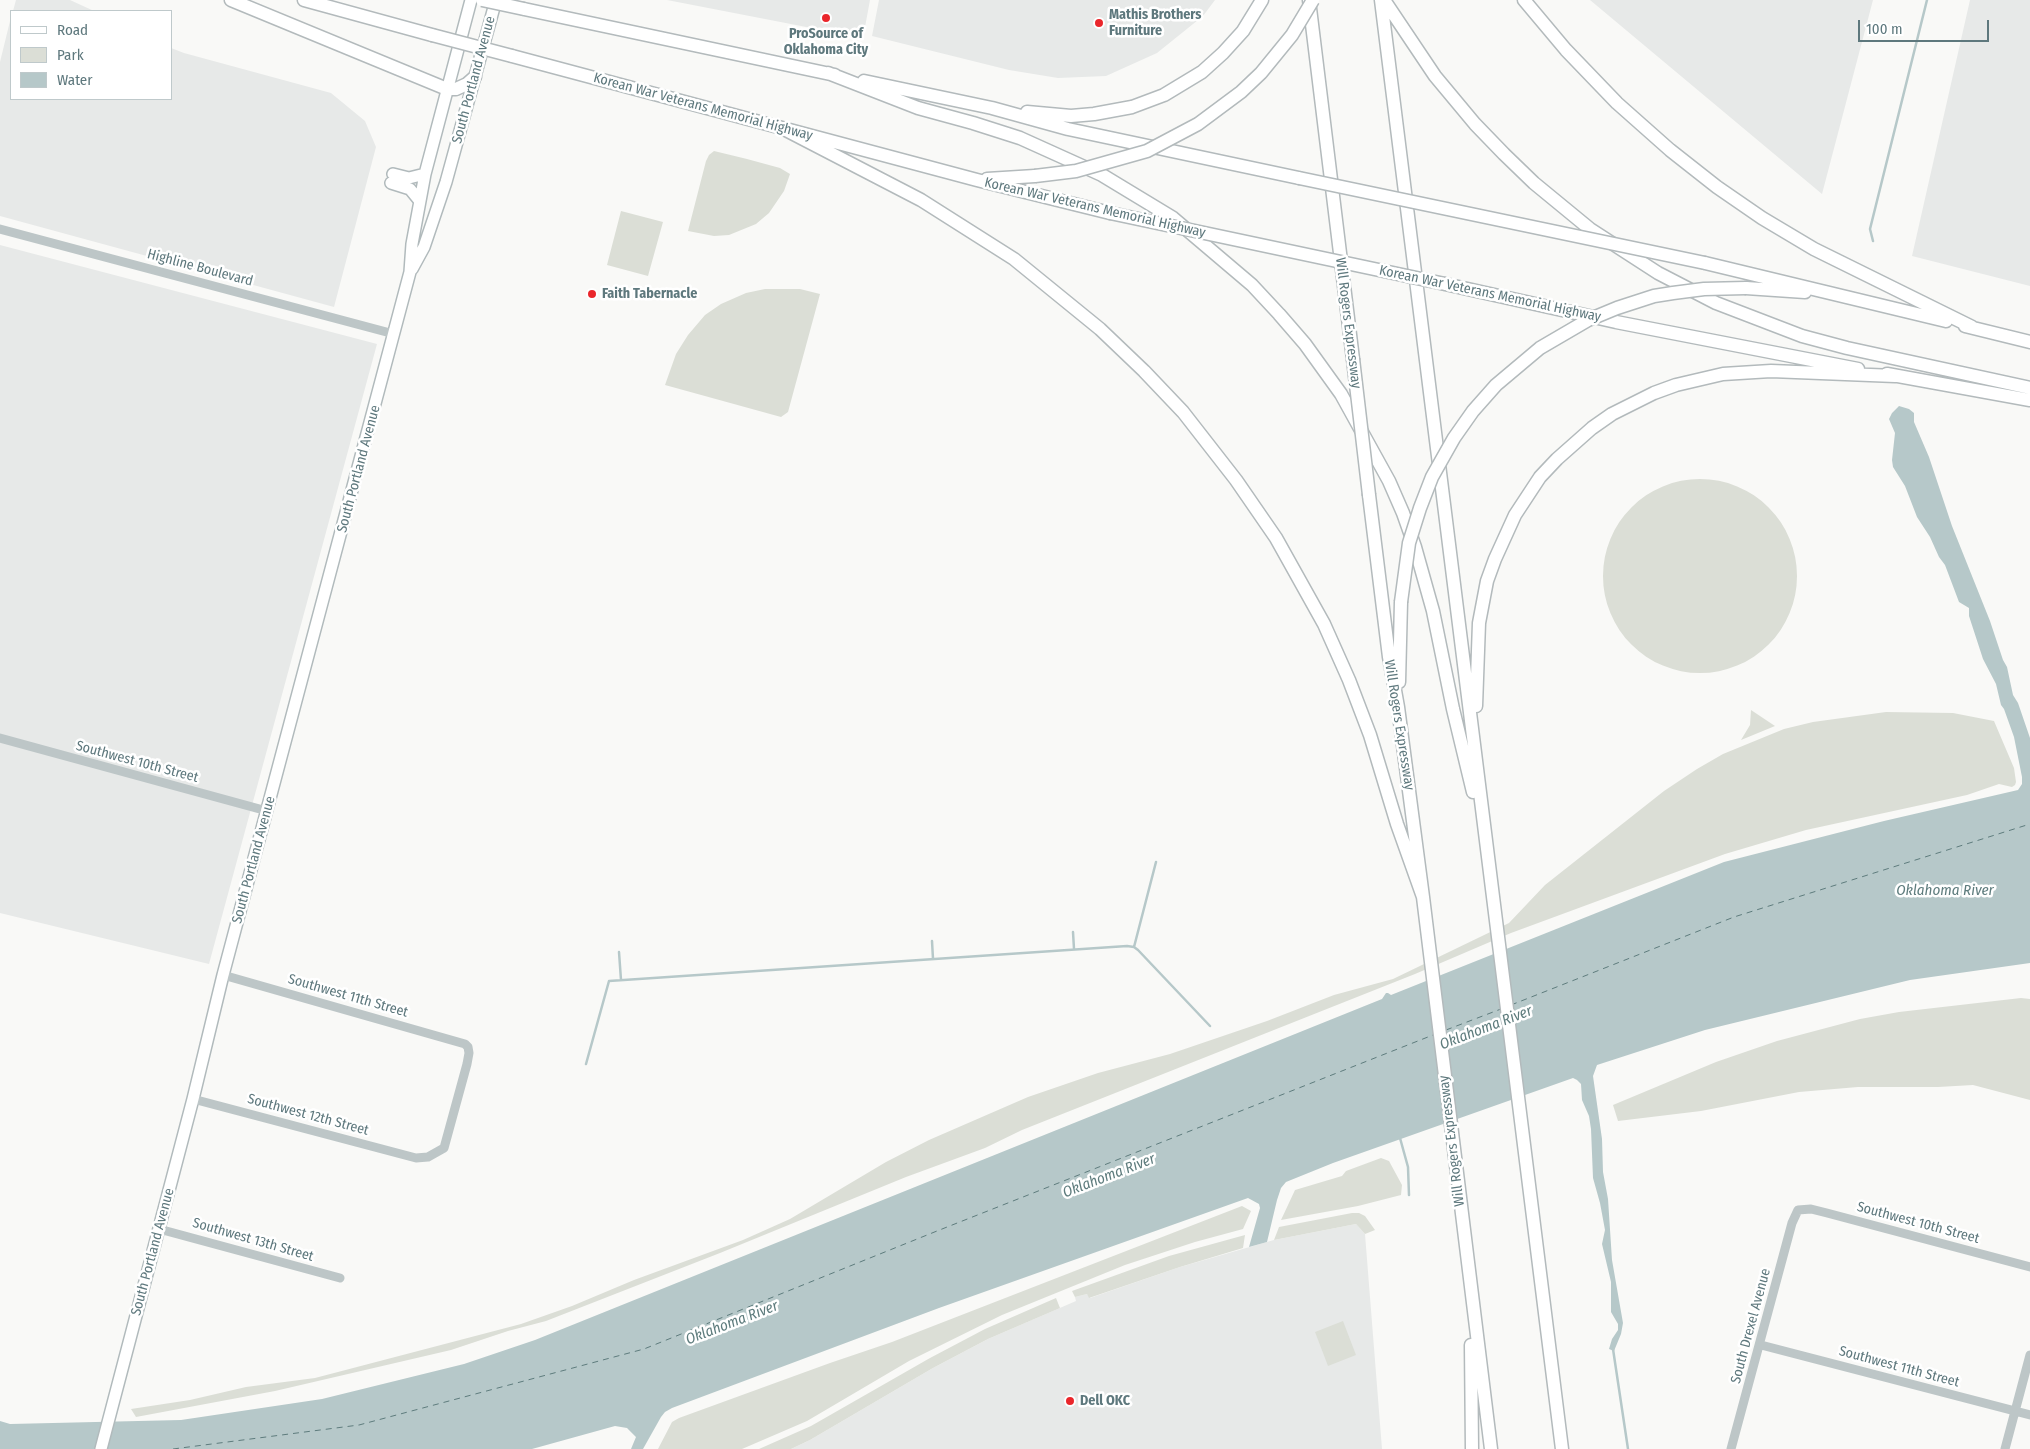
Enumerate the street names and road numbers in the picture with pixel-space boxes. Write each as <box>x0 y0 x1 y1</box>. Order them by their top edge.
street label: South Portland Avenue <box>449 14 499 146</box>
street label: Korean War Veterans Memorial Highway <box>591 70 815 144</box>
street label: Korean War Veterans Memorial Highway <box>983 174 1207 242</box>
street label: Highline Boulevard <box>145 246 255 290</box>
street label: Will Rogers Expressway <box>1332 257 1364 389</box>
street label: Korean War Veterans Memorial Highway <box>1378 262 1602 326</box>
street label: South Portland Avenue <box>334 403 384 535</box>
street label: Will Rogers Expressway <box>1380 659 1418 791</box>
street label: Southwest 10th Street <box>74 738 200 786</box>
street label: South Portland Avenue <box>229 794 279 926</box>
street label: Southwest 11th Street <box>286 971 410 1021</box>
street label: Will Rogers Expressway <box>1436 1075 1468 1207</box>
street label: Southwest 12th Street <box>246 1091 370 1139</box>
street label: South Portland Avenue <box>128 1186 178 1318</box>
street label: Southwest 10th Street <box>1855 1199 1981 1247</box>
street label: Southwest 13th Street <box>191 1215 315 1265</box>
street label: South Drexel Avenue <box>1728 1267 1774 1385</box>
street label: Southwest 11th Street <box>1837 1343 1961 1391</box>

